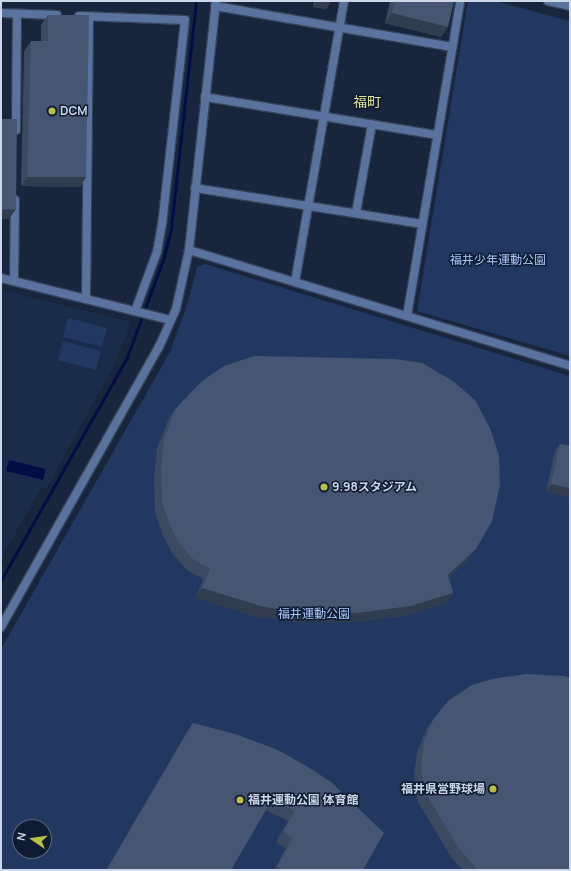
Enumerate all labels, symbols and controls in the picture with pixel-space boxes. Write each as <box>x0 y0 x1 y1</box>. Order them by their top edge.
district label: 福町 <box>353 94 381 110</box>
place label: DCM <box>60 104 88 118</box>
marker: DCM <box>47 106 57 116</box>
park label: 福井少年運動公園 <box>450 253 546 267</box>
place label: 9.98スタジアム <box>332 480 418 494</box>
marker: 9.98スタジアム <box>319 482 329 492</box>
park label: 福井運動公園 <box>278 607 350 621</box>
place label: 福井県営野球場 <box>401 782 485 796</box>
marker: 福井県営野球場 <box>488 784 498 794</box>
place label: 福井運動公園 体育館 <box>248 793 358 807</box>
marker: 福井運動公園 体育館 <box>235 795 245 805</box>
north arrow <box>12 819 52 859</box>
text: N <box>13 831 29 842</box>

